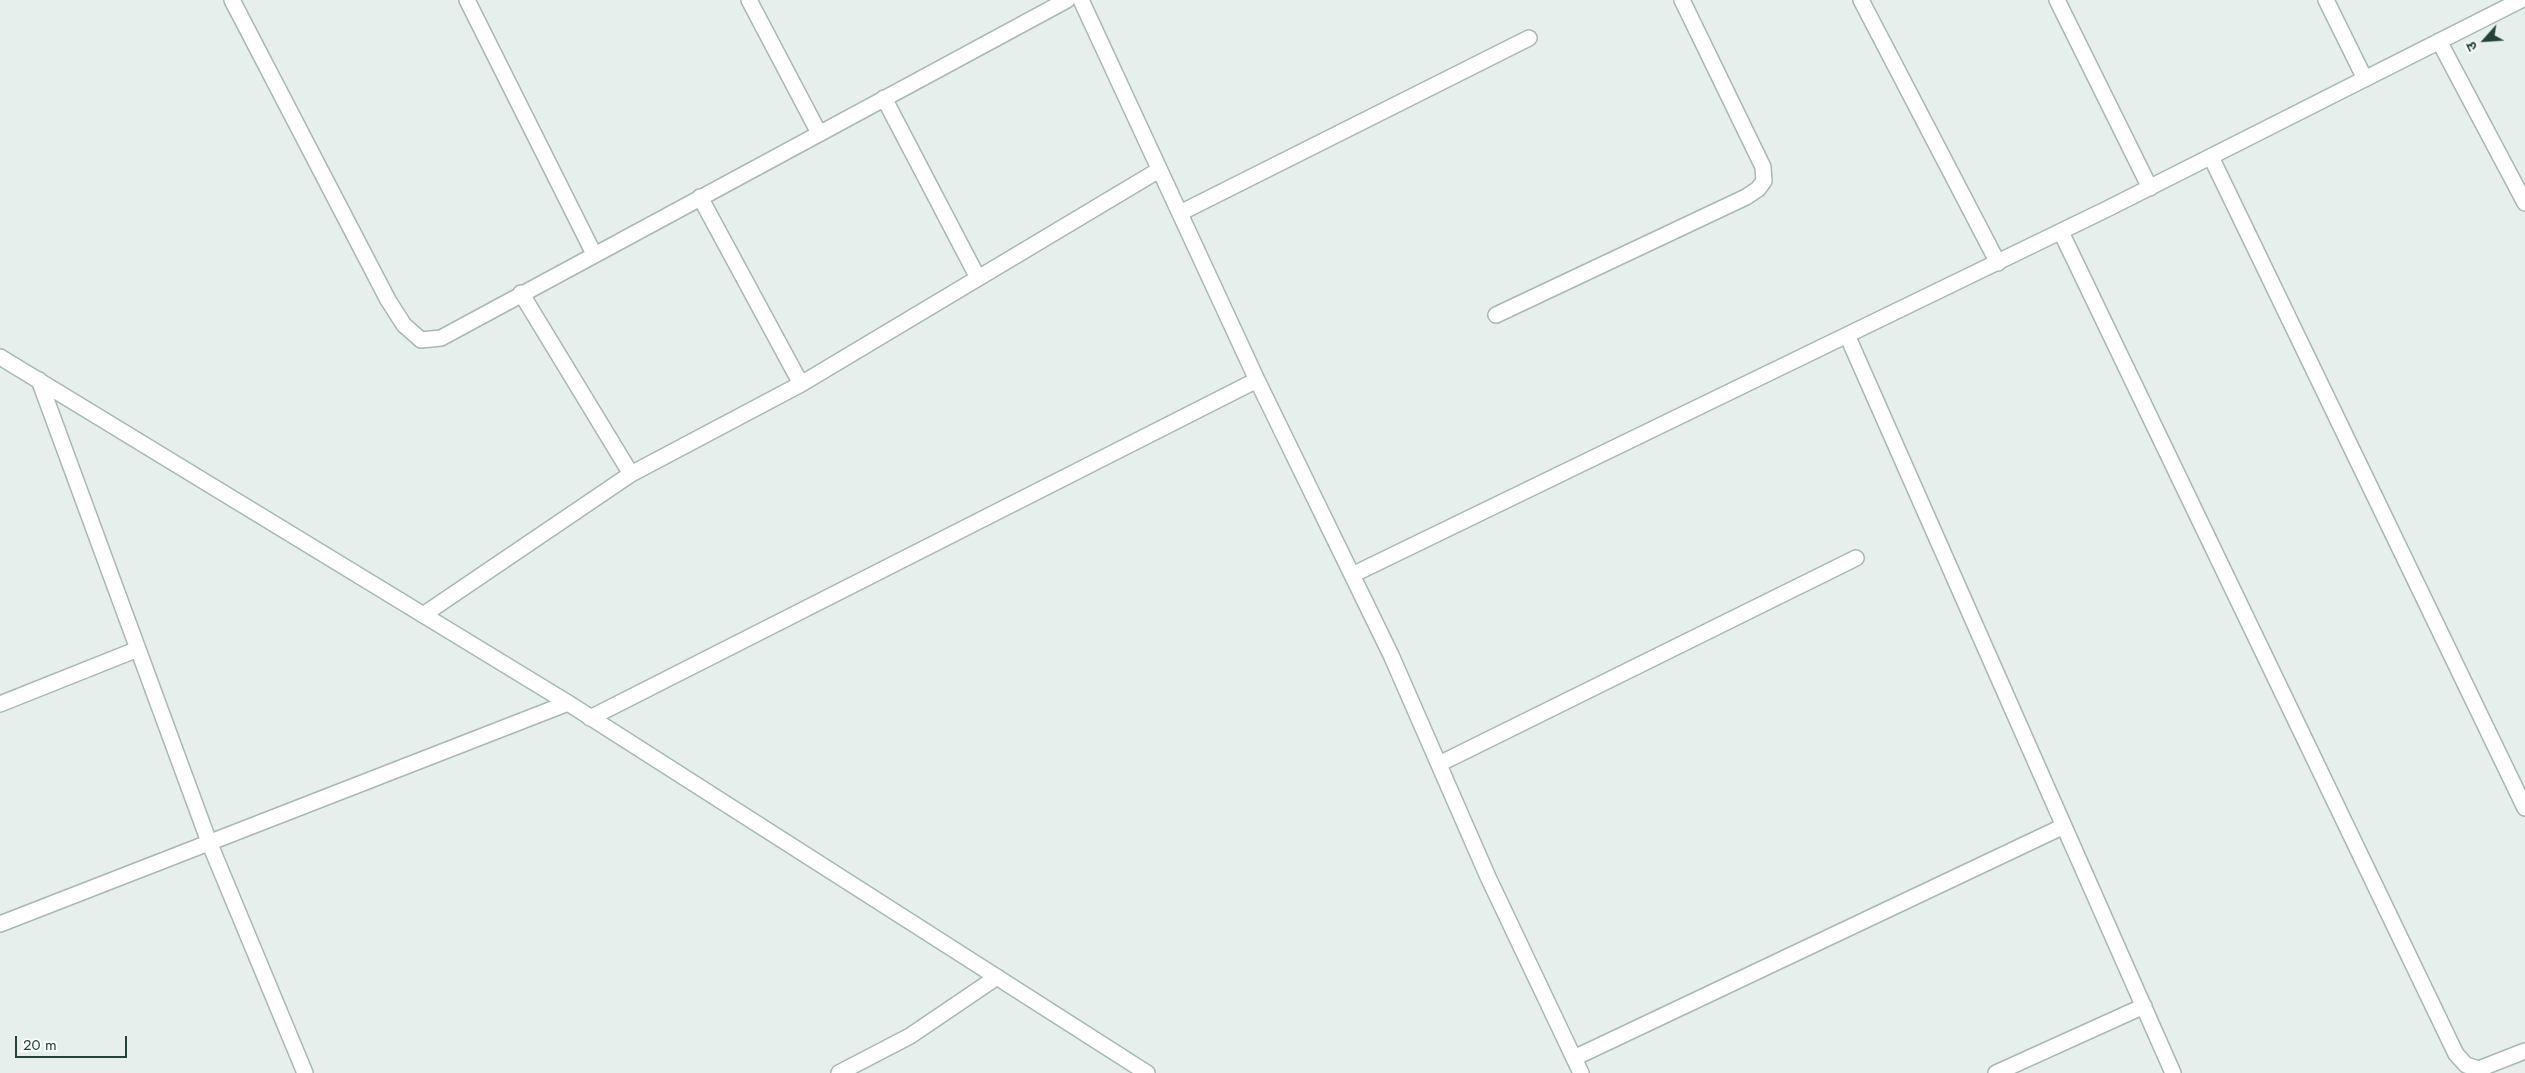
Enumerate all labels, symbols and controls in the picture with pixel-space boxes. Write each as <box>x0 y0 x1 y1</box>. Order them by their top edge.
north arrow <box>2460 15 2510 65</box>
text: उ <box>2461 39 2482 55</box>
scale bar <box>18 1026 130 1058</box>
text: 20 m <box>23 1034 57 1056</box>

